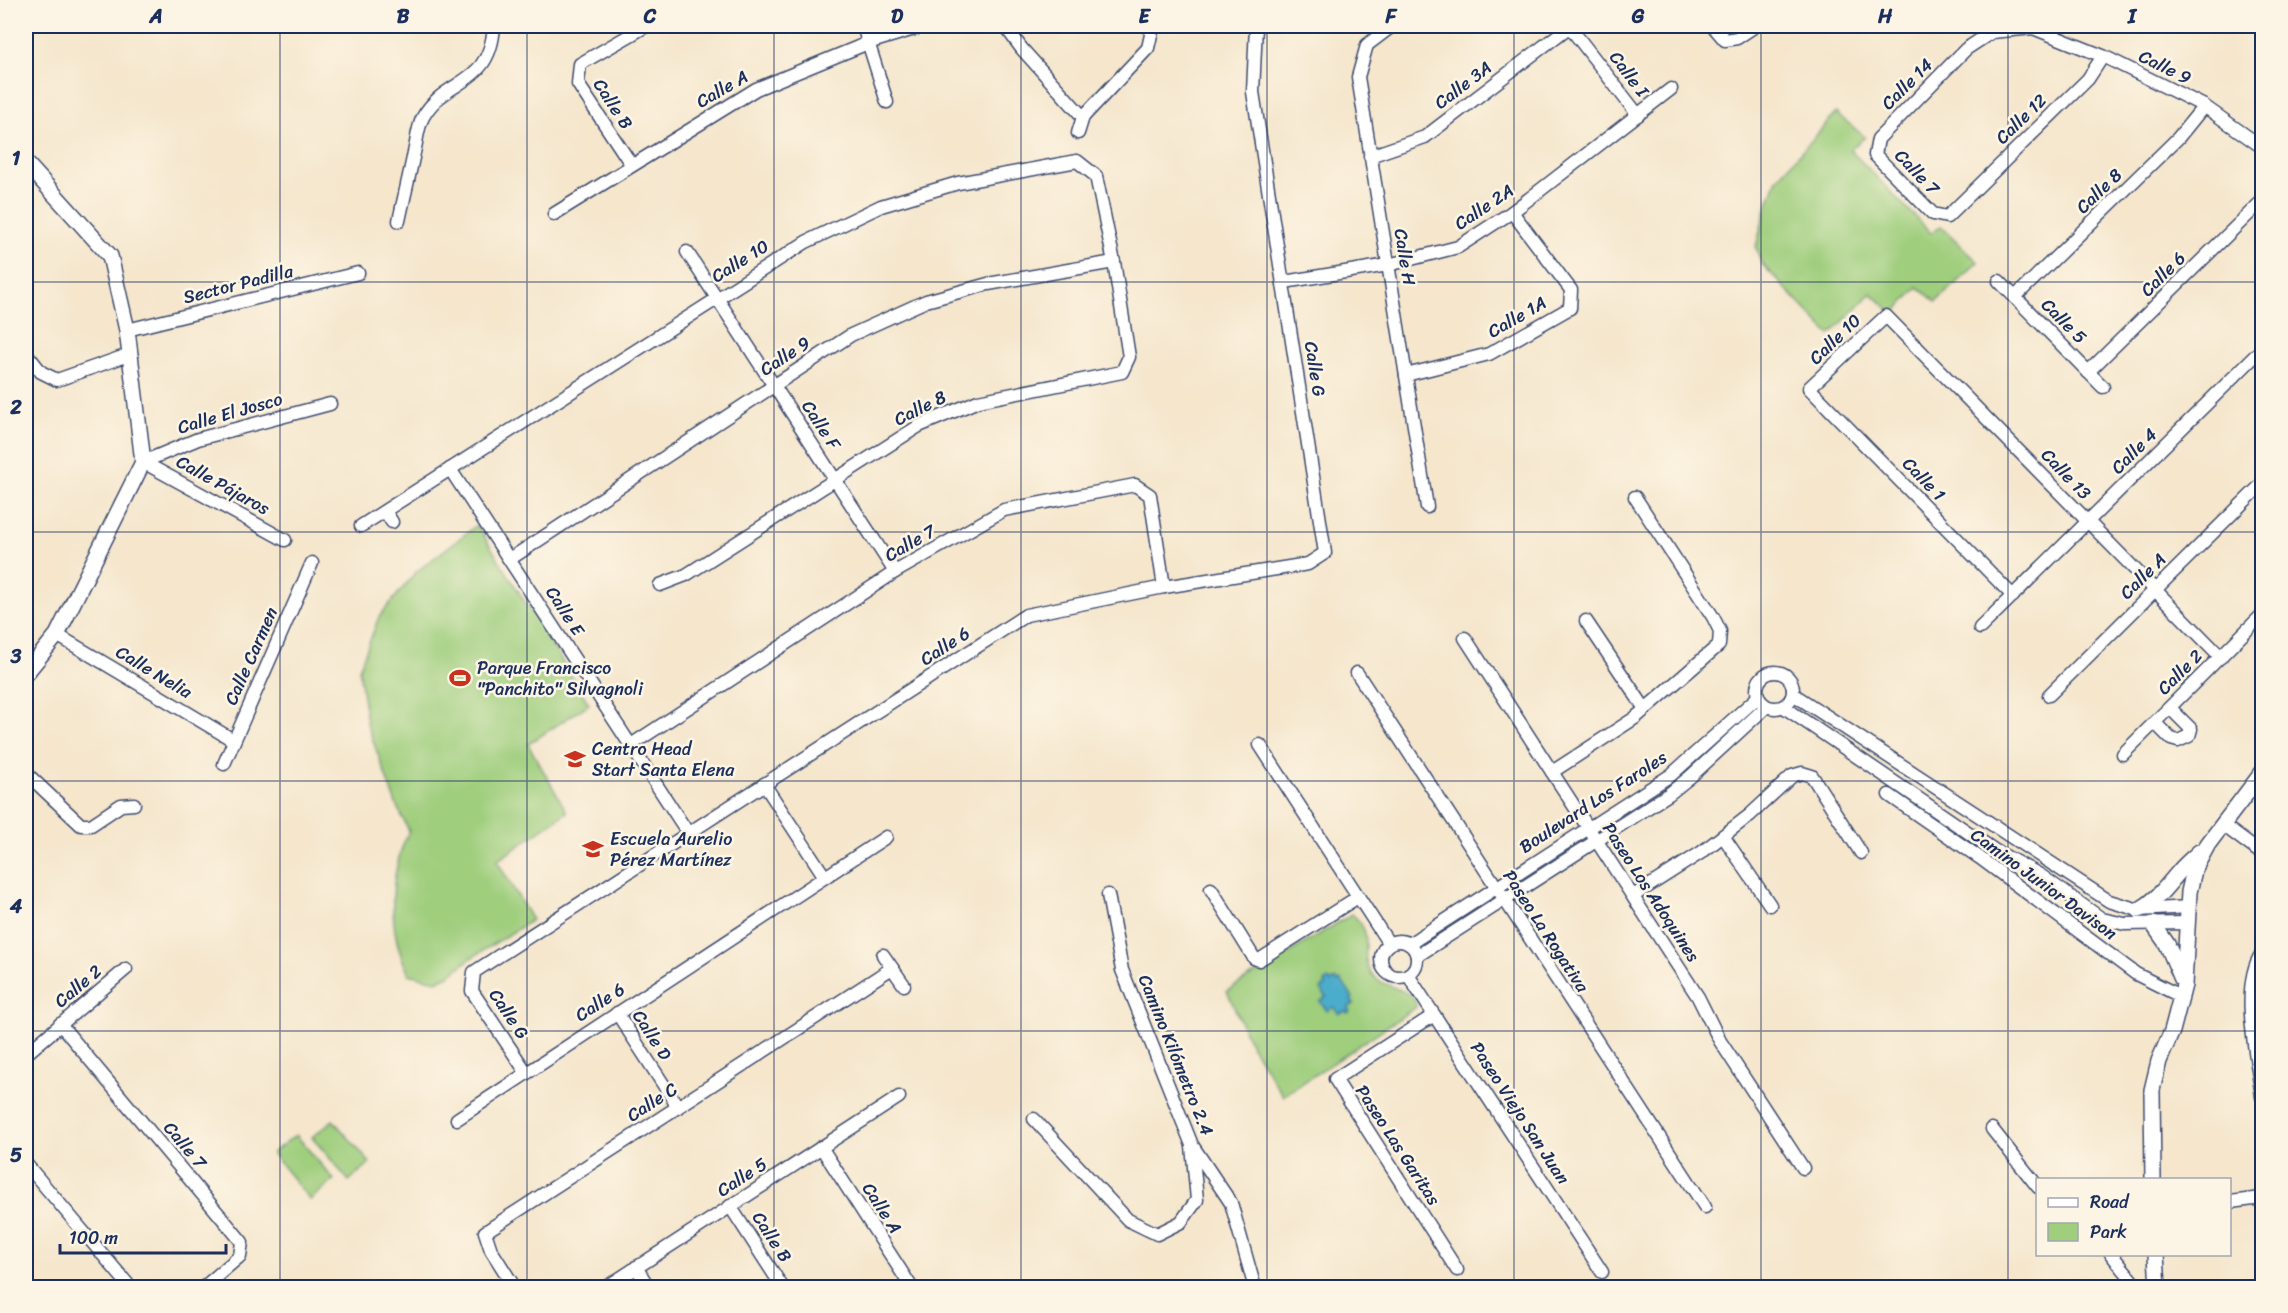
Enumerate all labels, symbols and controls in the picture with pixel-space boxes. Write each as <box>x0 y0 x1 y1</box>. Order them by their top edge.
text: A <box>148 0 163 34</box>
text: B <box>397 0 410 34</box>
text: C <box>643 0 657 34</box>
text: D <box>891 0 904 34</box>
text: E <box>1138 0 1151 34</box>
text: F <box>1385 0 1398 34</box>
text: G <box>1631 0 1645 34</box>
text: H <box>1877 0 1893 34</box>
text: I <box>2127 0 2138 34</box>
street label: Calle 9 <box>2133 40 2197 94</box>
street label: Calle I <box>1601 44 1658 106</box>
street label: Calle 14 <box>1873 50 1941 118</box>
street label: Calle 3A <box>1427 52 1499 118</box>
street label: Calle A <box>690 61 754 117</box>
street label: Calle B <box>584 72 642 136</box>
street label: Calle 12 <box>1987 86 2055 152</box>
text: 1 <box>12 141 21 176</box>
street label: Calle 7 <box>1886 141 1949 204</box>
street label: Calle 8 <box>2068 160 2130 222</box>
street label: Calle 2A <box>1447 175 1521 239</box>
street label: Calle H <box>1385 226 1425 288</box>
street label: Calle 10 <box>705 231 775 291</box>
street label: Calle 6 <box>2132 243 2194 305</box>
street label: Sector Padilla <box>180 255 297 313</box>
street label: Calle 1A <box>1481 287 1553 347</box>
street label: Calle 5 <box>2033 290 2095 352</box>
street label: Calle 10 <box>1801 305 1869 373</box>
street label: Calle 9 <box>753 327 817 385</box>
street label: Calle G <box>1295 339 1335 399</box>
street label: Calle 8 <box>888 381 952 435</box>
street label: Calle El Josco <box>174 383 286 443</box>
text: 2 <box>9 390 22 425</box>
street label: Calle F <box>793 394 850 457</box>
street label: Calle 4 <box>2103 420 2165 482</box>
street label: Calle 13 <box>2033 441 2099 508</box>
street label: Calle Pájaros <box>170 446 276 524</box>
street label: Calle 1 <box>1894 449 1954 509</box>
street label: Calle 7 <box>878 515 943 571</box>
street label: Calle A <box>2112 545 2174 607</box>
street label: Calle E <box>537 579 594 643</box>
street label: Calle Carmen <box>215 601 287 710</box>
street label: Calle 6 <box>913 618 977 674</box>
street label: Calle Nelia <box>109 636 199 708</box>
text: 3 <box>10 639 22 674</box>
street label: Calle 2 <box>2149 641 2211 703</box>
place label: Parque Francisco "Panchito" Silvagnoli <box>477 652 644 705</box>
sports icon: Parque Francisco "Panchito" Silvagnoli <box>448 666 472 690</box>
place label: Centro Head Start Santa Elena <box>592 733 735 786</box>
street label: Boulevard Los Faroles <box>1512 742 1674 862</box>
school or university icon: Centro Head Start Santa Elena <box>563 747 587 771</box>
street label: Paseo Los Adoquines <box>1594 815 1709 969</box>
street label: Camino Junior Davison <box>1964 820 2125 949</box>
place label: Escuela Aurelio Pérez Martínez <box>610 823 732 876</box>
school or university icon: Escuela Aurelio Pérez Martínez <box>581 837 605 861</box>
street label: Paseo La Rogativa <box>1494 863 1598 1000</box>
text: 4 <box>9 889 23 924</box>
street label: Calle 2 <box>47 956 109 1016</box>
street label: Camino Kilómetro 2.4 <box>1129 969 1223 1141</box>
street label: Calle 6 <box>568 974 632 1030</box>
street label: Calle G <box>480 982 538 1046</box>
street label: Calle D <box>624 1003 681 1067</box>
street label: Paseo Viejo San Juan <box>1462 1035 1579 1191</box>
street label: Calle C <box>620 1073 684 1131</box>
street label: Paseo Las Garitas <box>1347 1078 1450 1213</box>
street label: Calle 7 <box>155 1114 216 1178</box>
text: 5 <box>10 1138 22 1173</box>
street label: Calle 5 <box>710 1148 774 1206</box>
street label: Calle A <box>853 1176 911 1240</box>
legend <box>2036 1178 2231 1256</box>
text: Road <box>2090 1186 2130 1218</box>
street label: Calle B <box>743 1205 801 1269</box>
text: Park <box>2090 1216 2127 1248</box>
scale bar <box>60 1217 226 1255</box>
text: 100 m <box>69 1222 118 1254</box>

